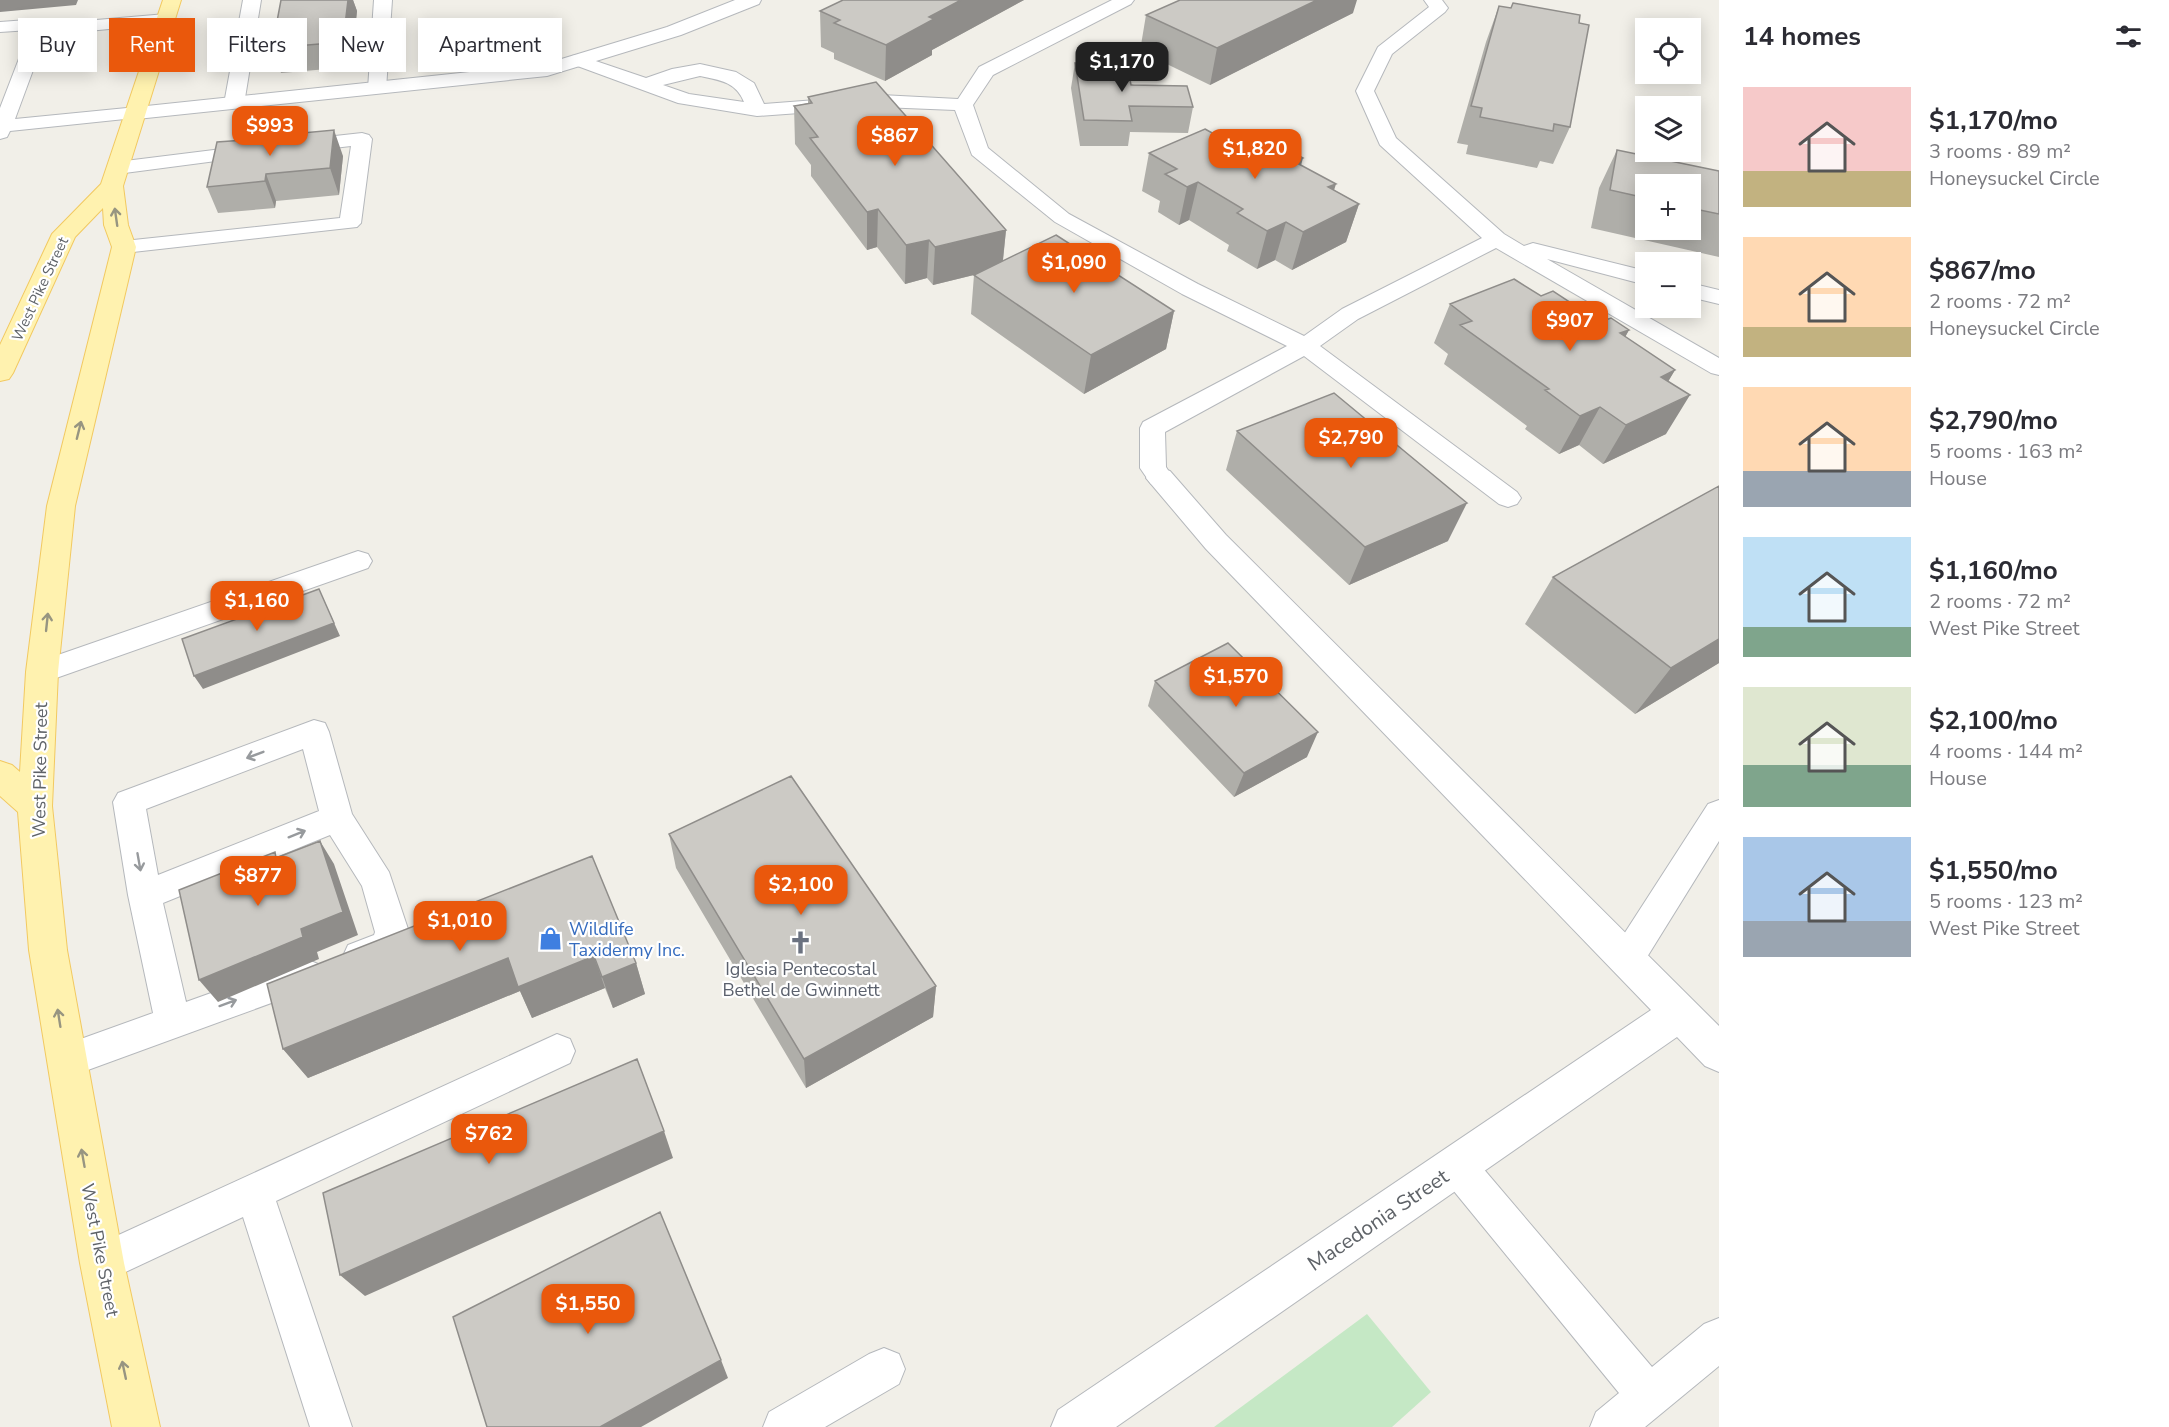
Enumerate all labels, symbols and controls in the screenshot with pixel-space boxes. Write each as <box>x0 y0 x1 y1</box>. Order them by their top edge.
chip: Buy <box>18 18 97 72</box>
chip: Rent <box>109 18 195 72</box>
chip: Filters <box>207 18 307 72</box>
chip: New <box>319 18 406 72</box>
chip: Apartment <box>418 18 562 72</box>
map controls <box>1635 18 1701 318</box>
button: locate <box>1635 18 1701 84</box>
text: 14 homes <box>1743 19 1861 54</box>
icon: filters <box>2112 20 2145 53</box>
pin: $1,170 <box>1073 42 1171 93</box>
text: $1,170 <box>1090 48 1154 75</box>
button: layers <box>1635 96 1701 162</box>
text: $1,170/mo <box>1929 103 2058 138</box>
pin: $993 <box>234 106 306 157</box>
icon: home <box>1791 111 1863 183</box>
text: $993 <box>246 112 294 139</box>
pin: $867 <box>859 116 931 167</box>
text: $867 <box>871 122 919 149</box>
pin: $1,820 <box>1206 129 1304 180</box>
text: $1,820 <box>1223 135 1287 162</box>
text: 3 rooms · 89 m² <box>1929 138 2071 165</box>
text: Honeysuckel Circle <box>1929 165 2100 192</box>
button: + <box>1635 174 1701 240</box>
one-way arrow <box>110 208 121 227</box>
street label: West Pike Street <box>7 233 73 344</box>
pin: $1,090 <box>1025 243 1123 294</box>
text: $1,090 <box>1042 249 1106 276</box>
button: − <box>1635 252 1701 318</box>
text: $867/mo <box>1929 253 2036 288</box>
icon: home <box>1791 261 1863 333</box>
text: 2 rooms · 72 m² <box>1929 288 2071 315</box>
pin: $907 <box>1534 301 1606 352</box>
text: $907 <box>1546 307 1594 334</box>
text: Honeysuckel Circle <box>1929 315 2100 342</box>
text: $2,790/mo <box>1929 403 2058 438</box>
icon: home <box>1791 411 1863 483</box>
pin: $2,790 <box>1302 418 1400 469</box>
one-way arrow <box>74 421 86 440</box>
text: $2,790 <box>1319 424 1383 451</box>
text: 5 rooms · 163 m² <box>1929 438 2083 465</box>
text: House <box>1929 465 1987 492</box>
text: $1,160/mo <box>1929 553 2058 588</box>
icon: home <box>1791 561 1863 633</box>
pin: $1,160 <box>208 581 306 632</box>
text: $1,160 <box>225 587 289 614</box>
text: 2 rooms · 72 m² <box>1929 588 2071 615</box>
one-way arrow <box>42 612 53 632</box>
text: West Pike Street <box>1929 615 2080 642</box>
pin: $1,570 <box>1187 657 1285 708</box>
text: $1,570 <box>1204 663 1268 690</box>
street label: West Pike Street <box>27 701 53 838</box>
text: $2,100/mo <box>1929 703 2058 738</box>
icon: home <box>1791 711 1863 783</box>
text: 4 rooms · 144 m² <box>1929 738 2083 765</box>
one-way arrow <box>246 750 265 761</box>
text: House <box>1929 765 1987 792</box>
one-way arrow <box>287 828 305 839</box>
one-way arrow <box>134 852 145 871</box>
text: $1,550/mo <box>1929 853 2058 888</box>
pin: $877 <box>222 856 294 907</box>
icon: home <box>1791 861 1863 933</box>
text: $877 <box>234 862 282 889</box>
pin: $2,100 <box>752 865 850 916</box>
text: $2,100 <box>769 871 833 898</box>
text: 5 rooms · 123 m² <box>1929 888 2083 915</box>
pin: $1,010 <box>411 901 509 952</box>
text: $1,010 <box>428 907 492 934</box>
text: West Pike Street <box>1929 915 2080 942</box>
place label: Wildlife Taxidermy Inc. <box>569 917 685 962</box>
shop icon: Wildlife Taxidermy Inc. <box>538 926 564 952</box>
church icon: Iglesia Pentecostal Bethel de Gwinnett <box>788 930 814 956</box>
place label: Iglesia Pentecostal Bethel de Gwinnett <box>722 957 880 1002</box>
one-way arrow <box>218 997 237 1008</box>
one-way arrow <box>53 1009 64 1029</box>
pin: $762 <box>453 1114 525 1165</box>
text: $762 <box>465 1120 513 1147</box>
one-way arrow <box>77 1148 88 1168</box>
street label: Macedonia Street <box>1302 1162 1454 1278</box>
street label: West Pike Street <box>75 1181 125 1319</box>
pin: $1,550 <box>539 1284 637 1335</box>
text: $1,550 <box>556 1290 620 1317</box>
one-way arrow <box>117 1360 129 1379</box>

